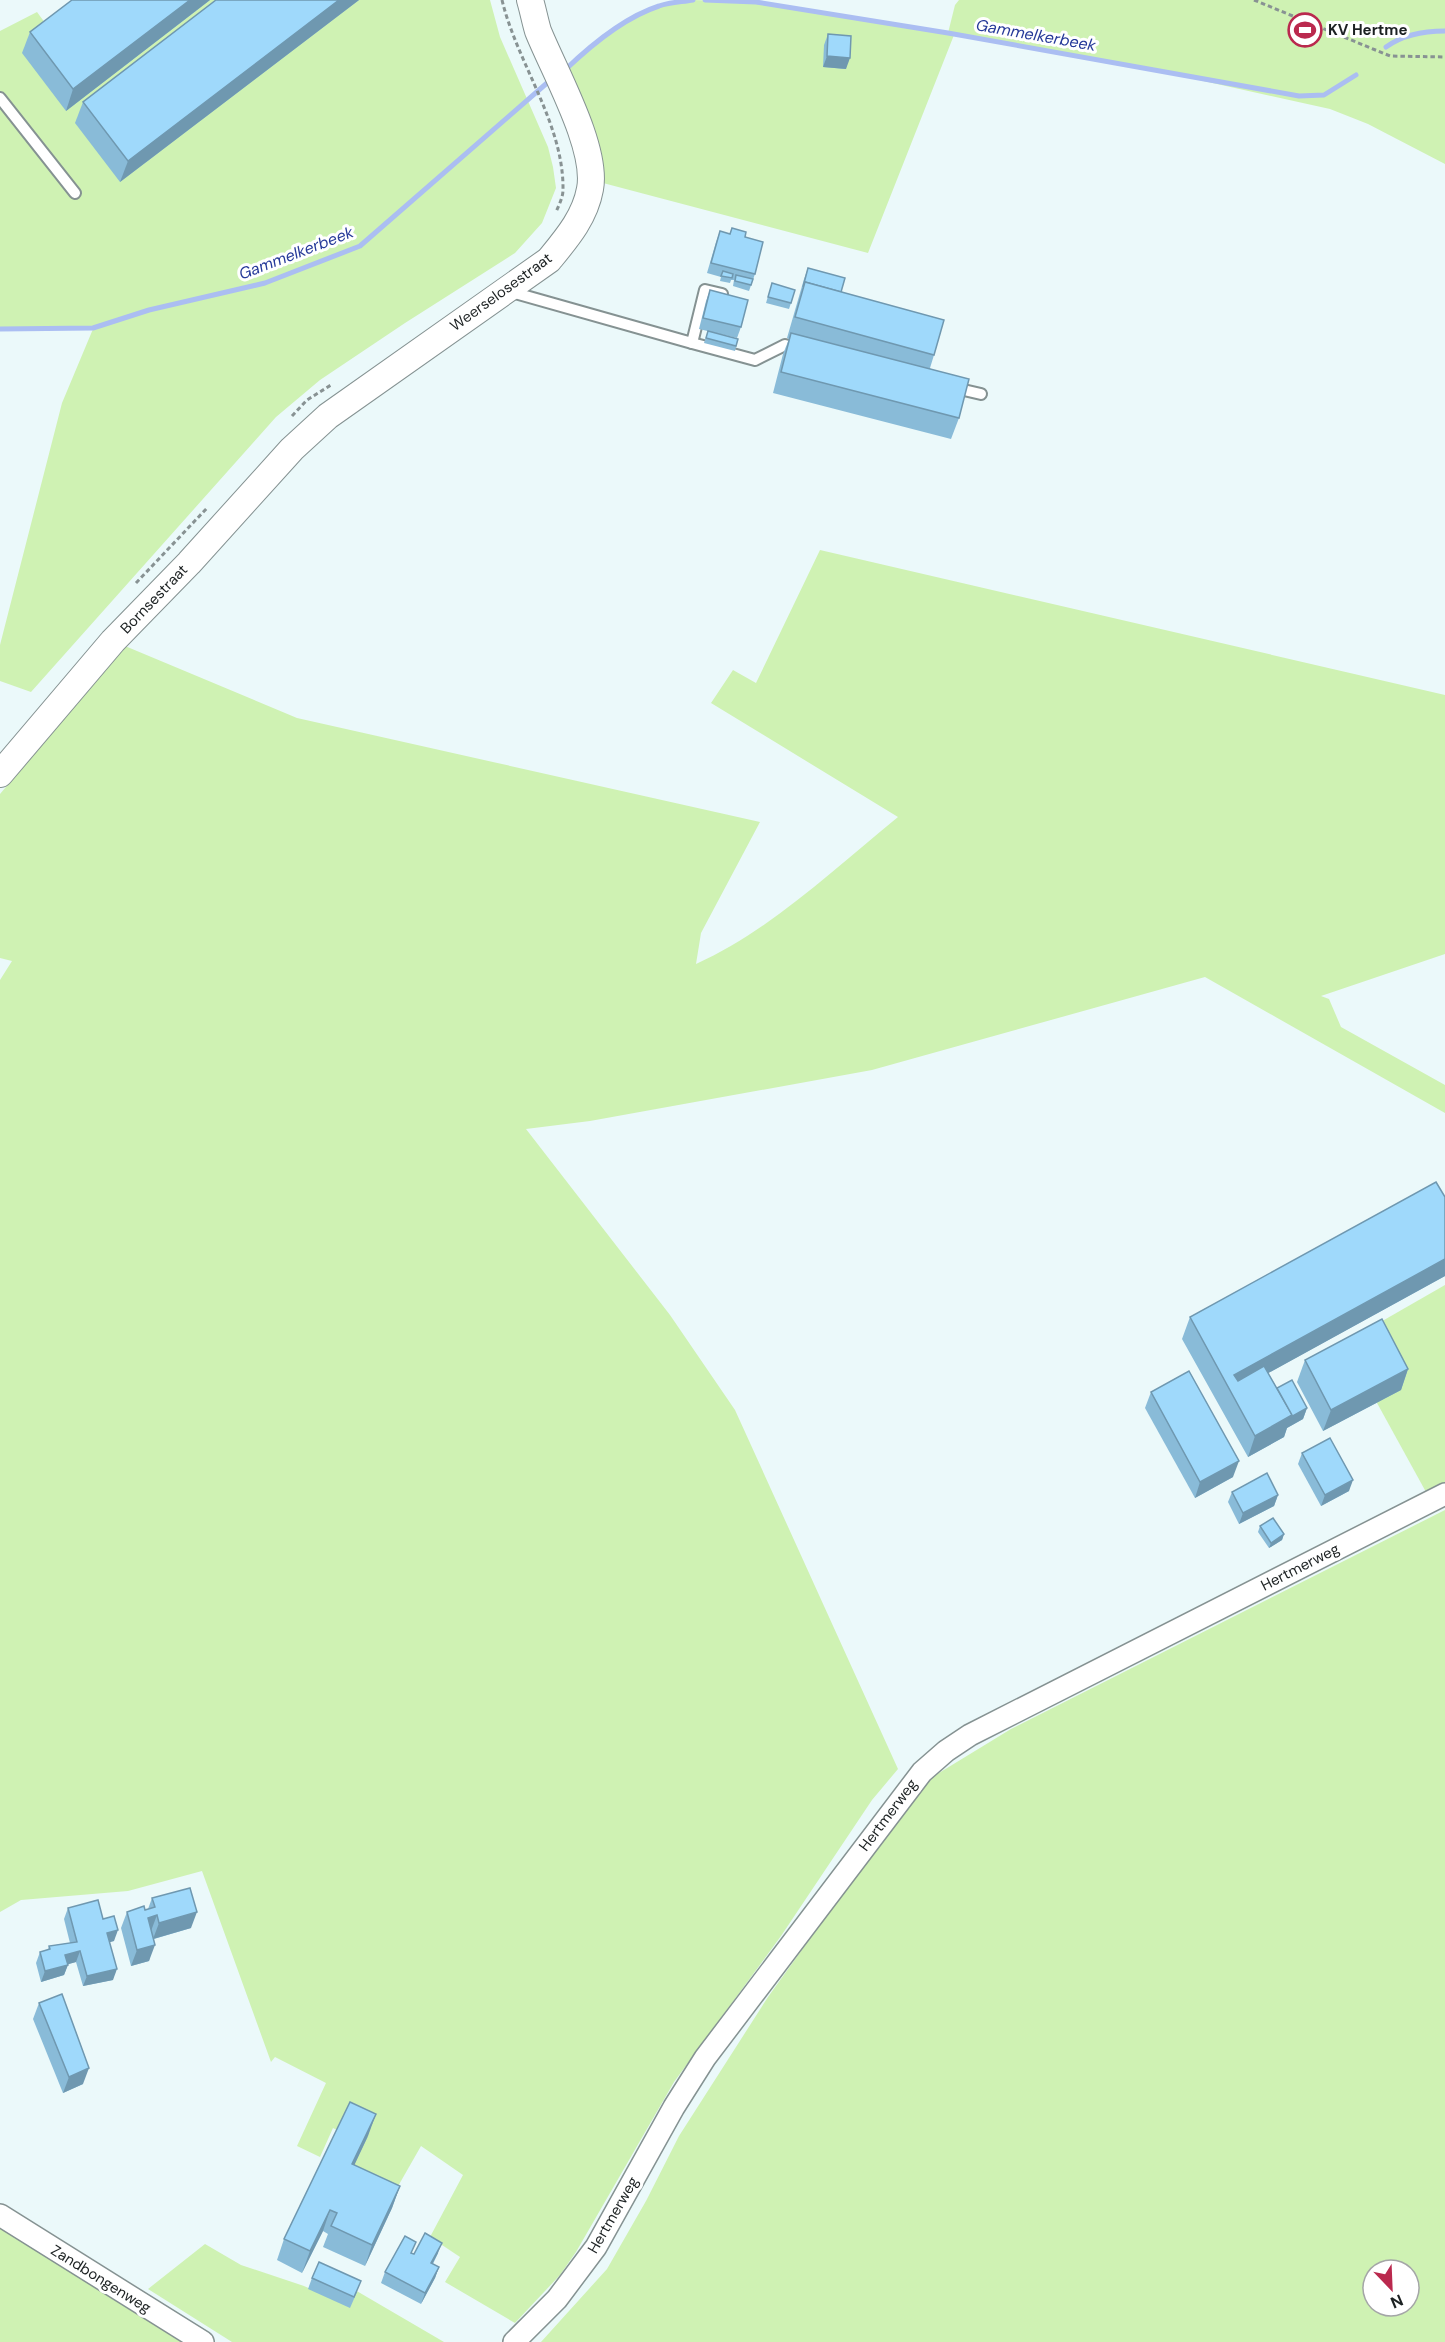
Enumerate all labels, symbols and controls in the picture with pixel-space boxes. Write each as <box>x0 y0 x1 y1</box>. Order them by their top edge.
sports icon: KV Hertme <box>1287 12 1323 48</box>
water label: Gammelkerbeek <box>974 14 1098 56</box>
place label: KV Hertme <box>1328 20 1407 40</box>
water label: Gammelkerbeek <box>236 221 357 285</box>
street label: Weerselosestraat <box>446 248 556 336</box>
street label: Bornsestraat <box>116 560 192 638</box>
street label: Hertmerweg <box>1257 1539 1343 1595</box>
street label: Hertmerweg <box>854 1775 922 1855</box>
street label: Hertmerweg <box>583 2173 643 2257</box>
street label: Zandbongenweg <box>47 2240 155 2318</box>
north arrow <box>1361 2258 1421 2318</box>
text: N <box>1387 2289 1406 2313</box>

